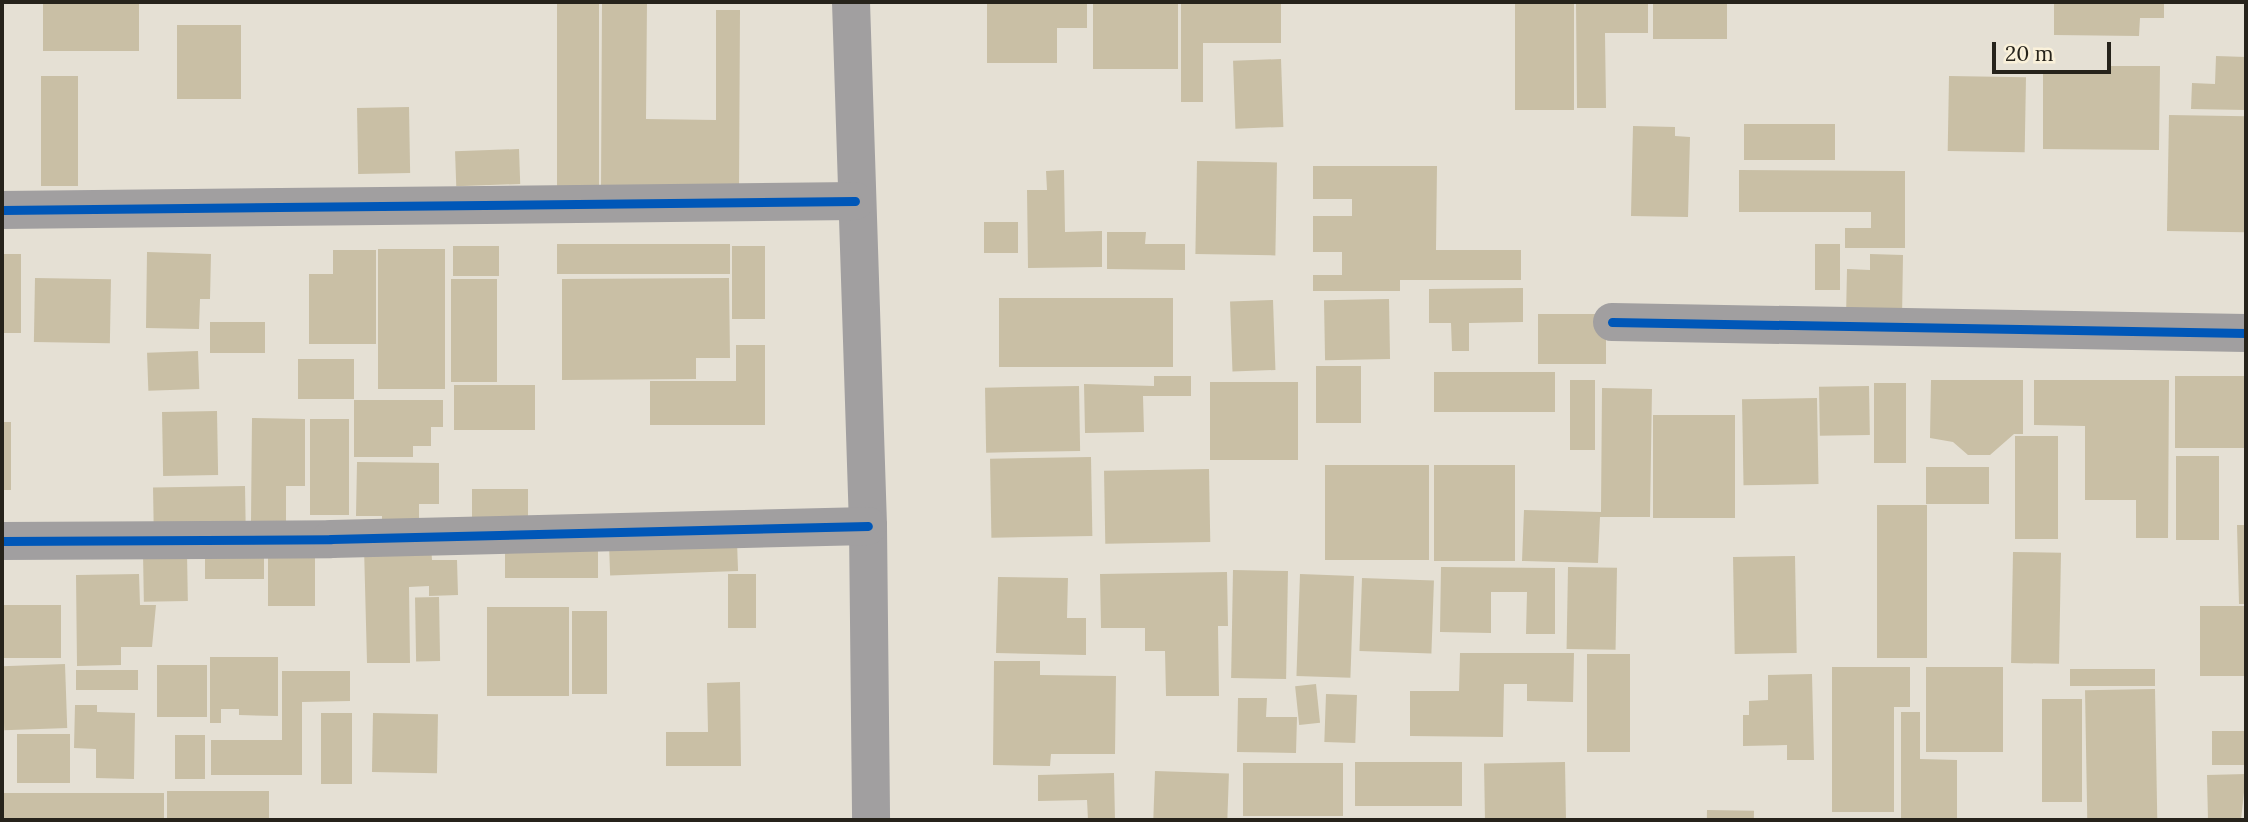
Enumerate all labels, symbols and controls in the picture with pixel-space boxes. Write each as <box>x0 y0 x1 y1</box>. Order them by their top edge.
scale bar <box>1996 28 2115 72</box>
text: 20 m <box>2005 40 2054 67</box>

